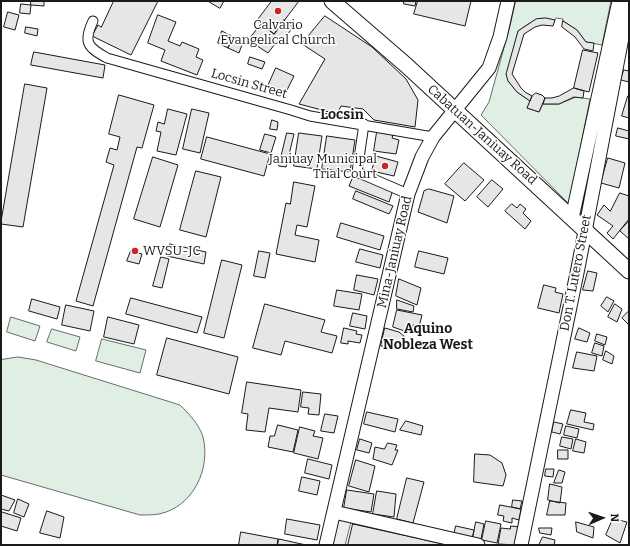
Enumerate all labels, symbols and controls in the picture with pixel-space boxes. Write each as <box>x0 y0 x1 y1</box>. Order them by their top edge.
marker: Calvario Evangelical Church <box>273 6 283 16</box>
place label: Calvario Evangelical Church <box>220 17 336 48</box>
street label: Locsin Street <box>209 66 289 102</box>
street label: Cabatuan-Janiuay Road <box>424 82 540 188</box>
district label: Locsin <box>320 107 364 123</box>
place label: Janiuay Municipal Trial Court <box>269 151 377 182</box>
marker: Janiuay Municipal Trial Court <box>380 161 390 171</box>
street label: Mina-Janiuay Road <box>374 194 416 310</box>
street label: Don T. Lutero Street <box>557 213 595 333</box>
place label: WVSU-JC <box>143 243 201 259</box>
marker: WVSU-JC <box>130 246 140 256</box>
district label: Aquino Nobleza West <box>383 321 473 354</box>
north arrow <box>582 498 622 538</box>
text: N <box>608 513 621 522</box>

